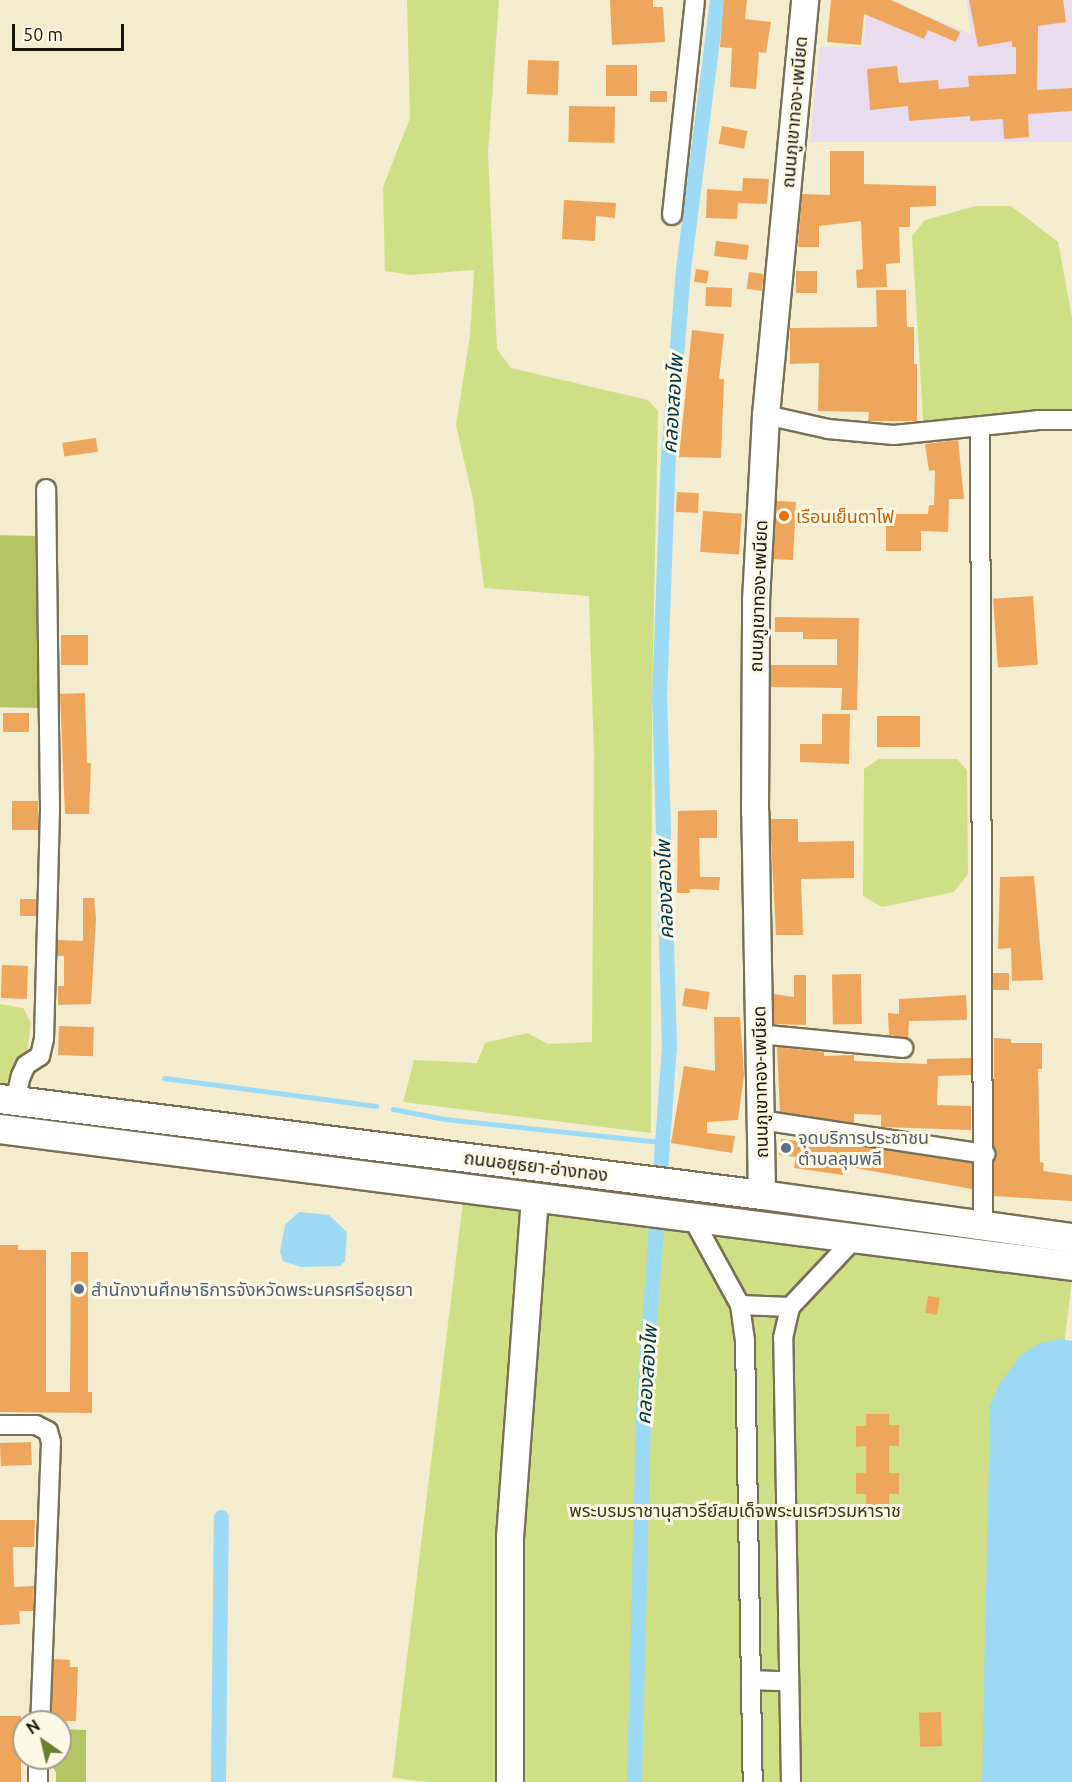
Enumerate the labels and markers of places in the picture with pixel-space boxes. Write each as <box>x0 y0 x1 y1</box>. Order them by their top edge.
place label: เรือนเย็นตาโฟ <box>796 505 894 527</box>
marker: เรือนเย็นตาโฟ <box>777 509 791 523</box>
place label: จุดบริการประชาชน ตำบลลุมพลี <box>798 1127 929 1170</box>
marker: จุดบริการประชาชน ตำบลลุมพลี <box>779 1141 793 1155</box>
place label: สำนักงานศึกษาธิการจังหวัดพระนครศรีอยุธยา <box>91 1278 413 1300</box>
marker: สำนักงานศึกษาธิการจังหวัดพระนครศรีอยุธยา <box>72 1282 86 1296</box>

